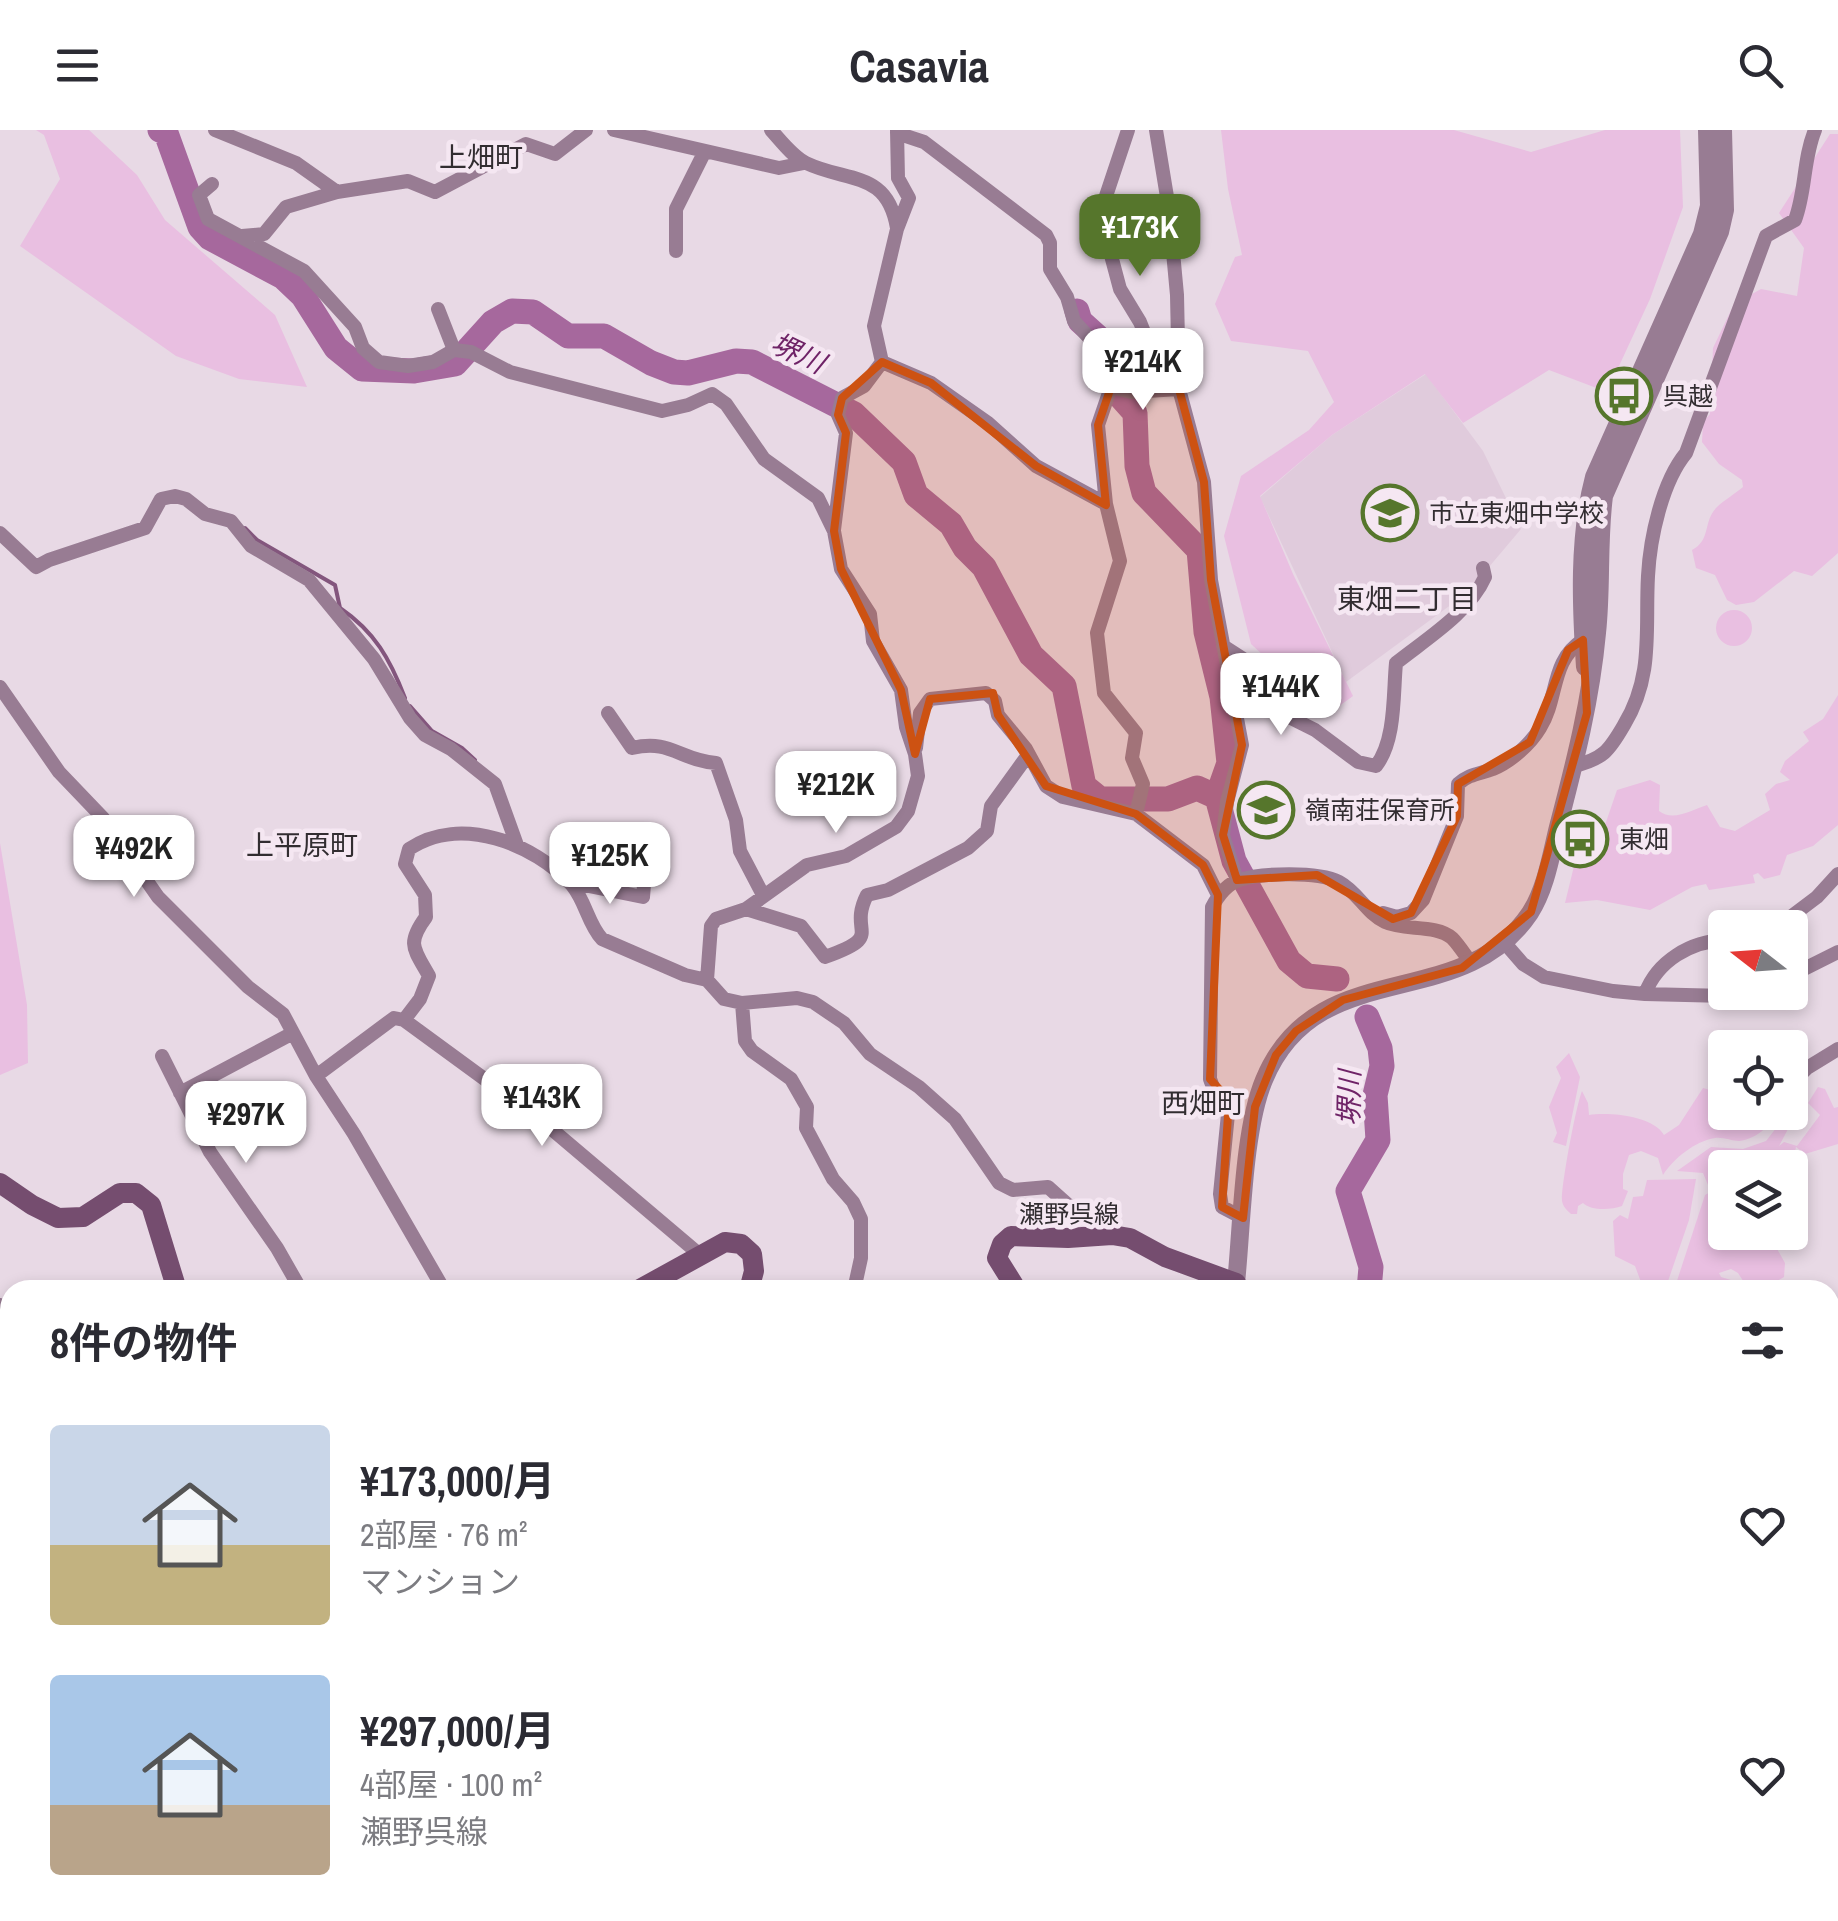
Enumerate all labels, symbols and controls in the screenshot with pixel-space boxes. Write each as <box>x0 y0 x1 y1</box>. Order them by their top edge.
text: Casavia <box>849 35 989 96</box>
icon: menu <box>50 38 105 93</box>
icon: search <box>1733 38 1788 93</box>
district label: 上畑町 <box>439 138 523 176</box>
pin: ¥173K <box>1070 194 1210 279</box>
text: ¥173K <box>1101 205 1179 248</box>
water label: 堺川 <box>765 324 834 383</box>
pin: ¥214K <box>1073 328 1213 413</box>
text: ¥214K <box>1104 339 1182 382</box>
bus stop icon: 呉越 <box>1594 366 1654 426</box>
place label: 呉越 <box>1663 379 1713 413</box>
school or university icon: 市立東畑中学校 <box>1360 483 1420 543</box>
place label: 市立東畑中学校 <box>1429 496 1604 530</box>
district label: 東畑二丁目 <box>1337 580 1477 618</box>
pin: ¥144K <box>1211 653 1351 738</box>
text: ¥144K <box>1242 664 1320 707</box>
pin: ¥212K <box>766 751 906 836</box>
text: ¥212K <box>797 762 875 805</box>
school or university icon: 嶺南荘保育所 <box>1236 780 1296 840</box>
place label: 嶺南荘保育所 <box>1305 793 1455 827</box>
bus stop icon: 東畑 <box>1550 809 1610 869</box>
pin: ¥492K <box>64 815 204 900</box>
pin: ¥125K <box>540 822 680 907</box>
place label: 東畑 <box>1619 822 1669 856</box>
text: ¥492K <box>95 826 173 869</box>
district label: 上平原町 <box>246 826 358 864</box>
text: ¥125K <box>571 833 649 876</box>
north arrow <box>1708 910 1808 1010</box>
map controls <box>1708 910 1808 1250</box>
button: locate <box>1708 1030 1808 1130</box>
pin: ¥143K <box>472 1064 612 1149</box>
water label: 堺川 <box>1330 1067 1369 1126</box>
text: ¥143K <box>503 1075 581 1118</box>
pin: ¥297K <box>176 1081 316 1166</box>
district label: 西畑町 <box>1161 1084 1245 1122</box>
text: ¥297K <box>207 1092 285 1135</box>
button: layers <box>1708 1150 1808 1250</box>
street label: 瀬野呉線 <box>1019 1197 1119 1231</box>
icon: filters <box>1735 1313 1790 1368</box>
text: 8件の物件 <box>50 1315 237 1371</box>
text: ¥173,000/月 <box>360 1453 555 1509</box>
icon: home <box>130 1465 250 1585</box>
icon: heart <box>1735 1498 1790 1553</box>
text: 2部屋 · 76 m² <box>360 1513 528 1556</box>
text: マンション <box>360 1560 520 1603</box>
text: ¥297,000/月 <box>360 1703 555 1759</box>
icon: home <box>130 1715 250 1835</box>
icon: heart <box>1735 1748 1790 1803</box>
text: 4部屋 · 100 m² <box>360 1763 542 1806</box>
text: 瀬野呉線 <box>360 1810 488 1853</box>

